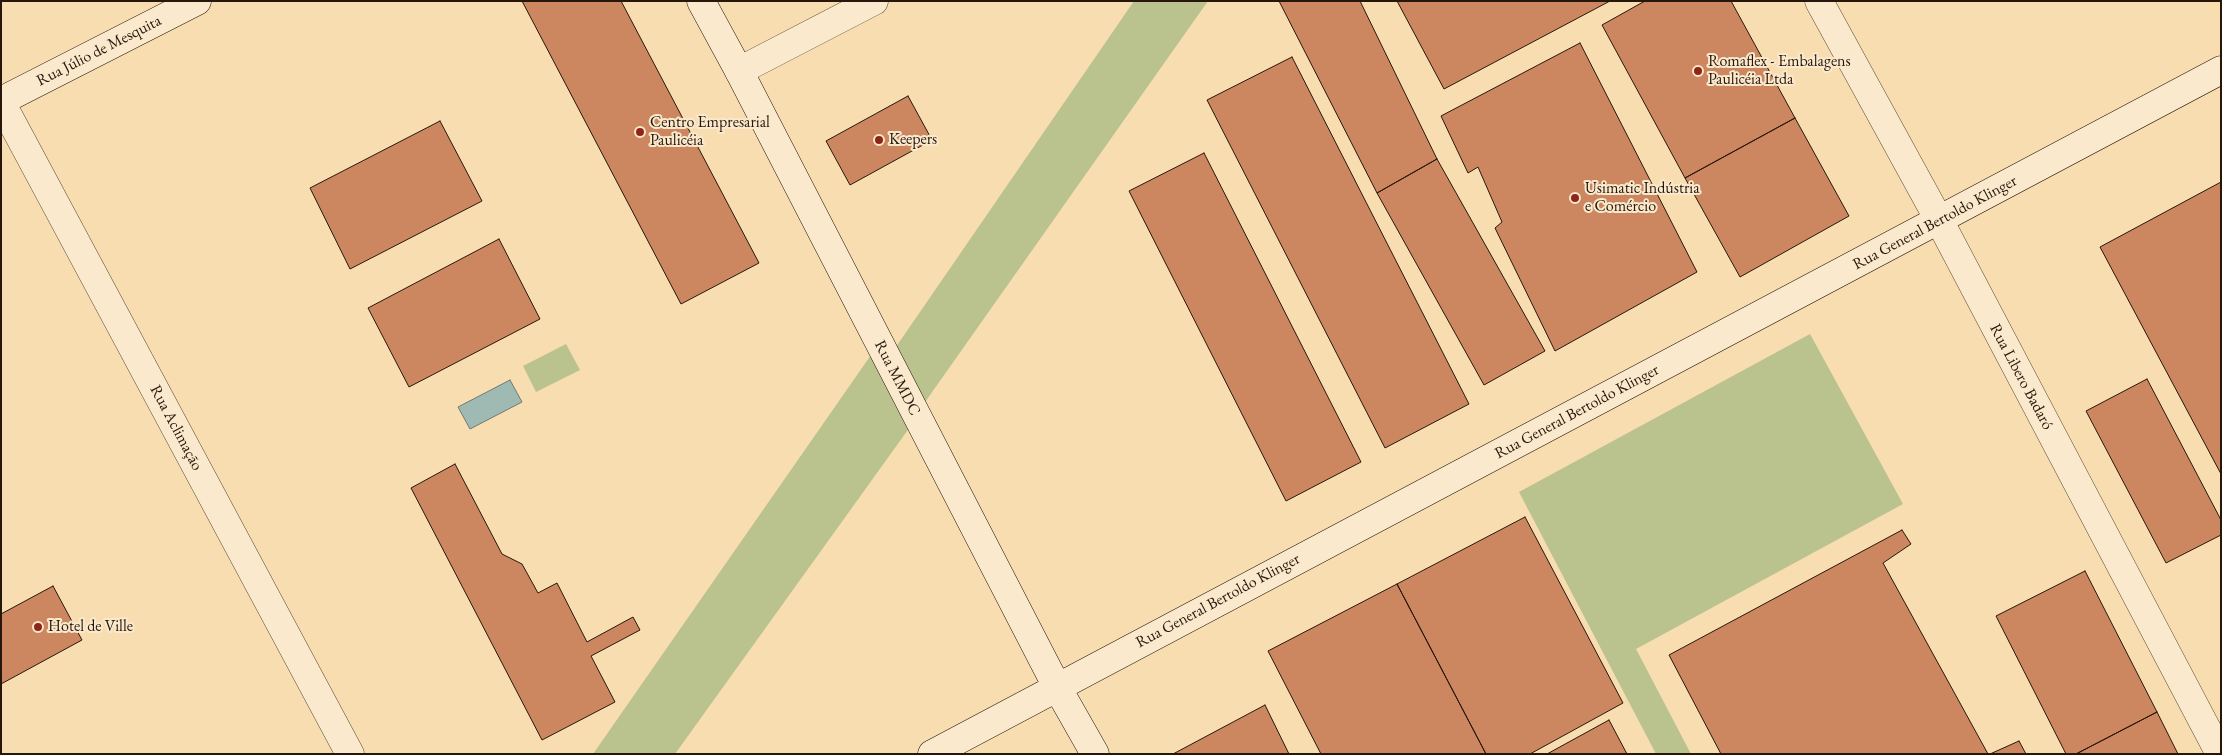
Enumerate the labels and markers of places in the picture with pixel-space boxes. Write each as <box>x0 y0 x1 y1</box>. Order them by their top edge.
place label: Romaflex - Embalagens Paulicéia Ltda <box>1708 52 1851 90</box>
marker: Romaflex - Embalagens Paulicéia Ltda <box>1692 65 1704 77</box>
place label: Centro Empresarial Paulicéia <box>650 113 770 151</box>
marker: Centro Empresarial Paulicéia <box>634 126 646 138</box>
place label: Keepers <box>889 130 937 150</box>
marker: Keepers <box>873 134 885 146</box>
place label: Usimatic Indústria e Comércio <box>1585 179 1700 217</box>
marker: Usimatic Indústria e Comércio <box>1569 192 1581 204</box>
place label: Hotel de Ville <box>48 617 133 637</box>
marker: Hotel de Ville <box>32 621 44 633</box>

